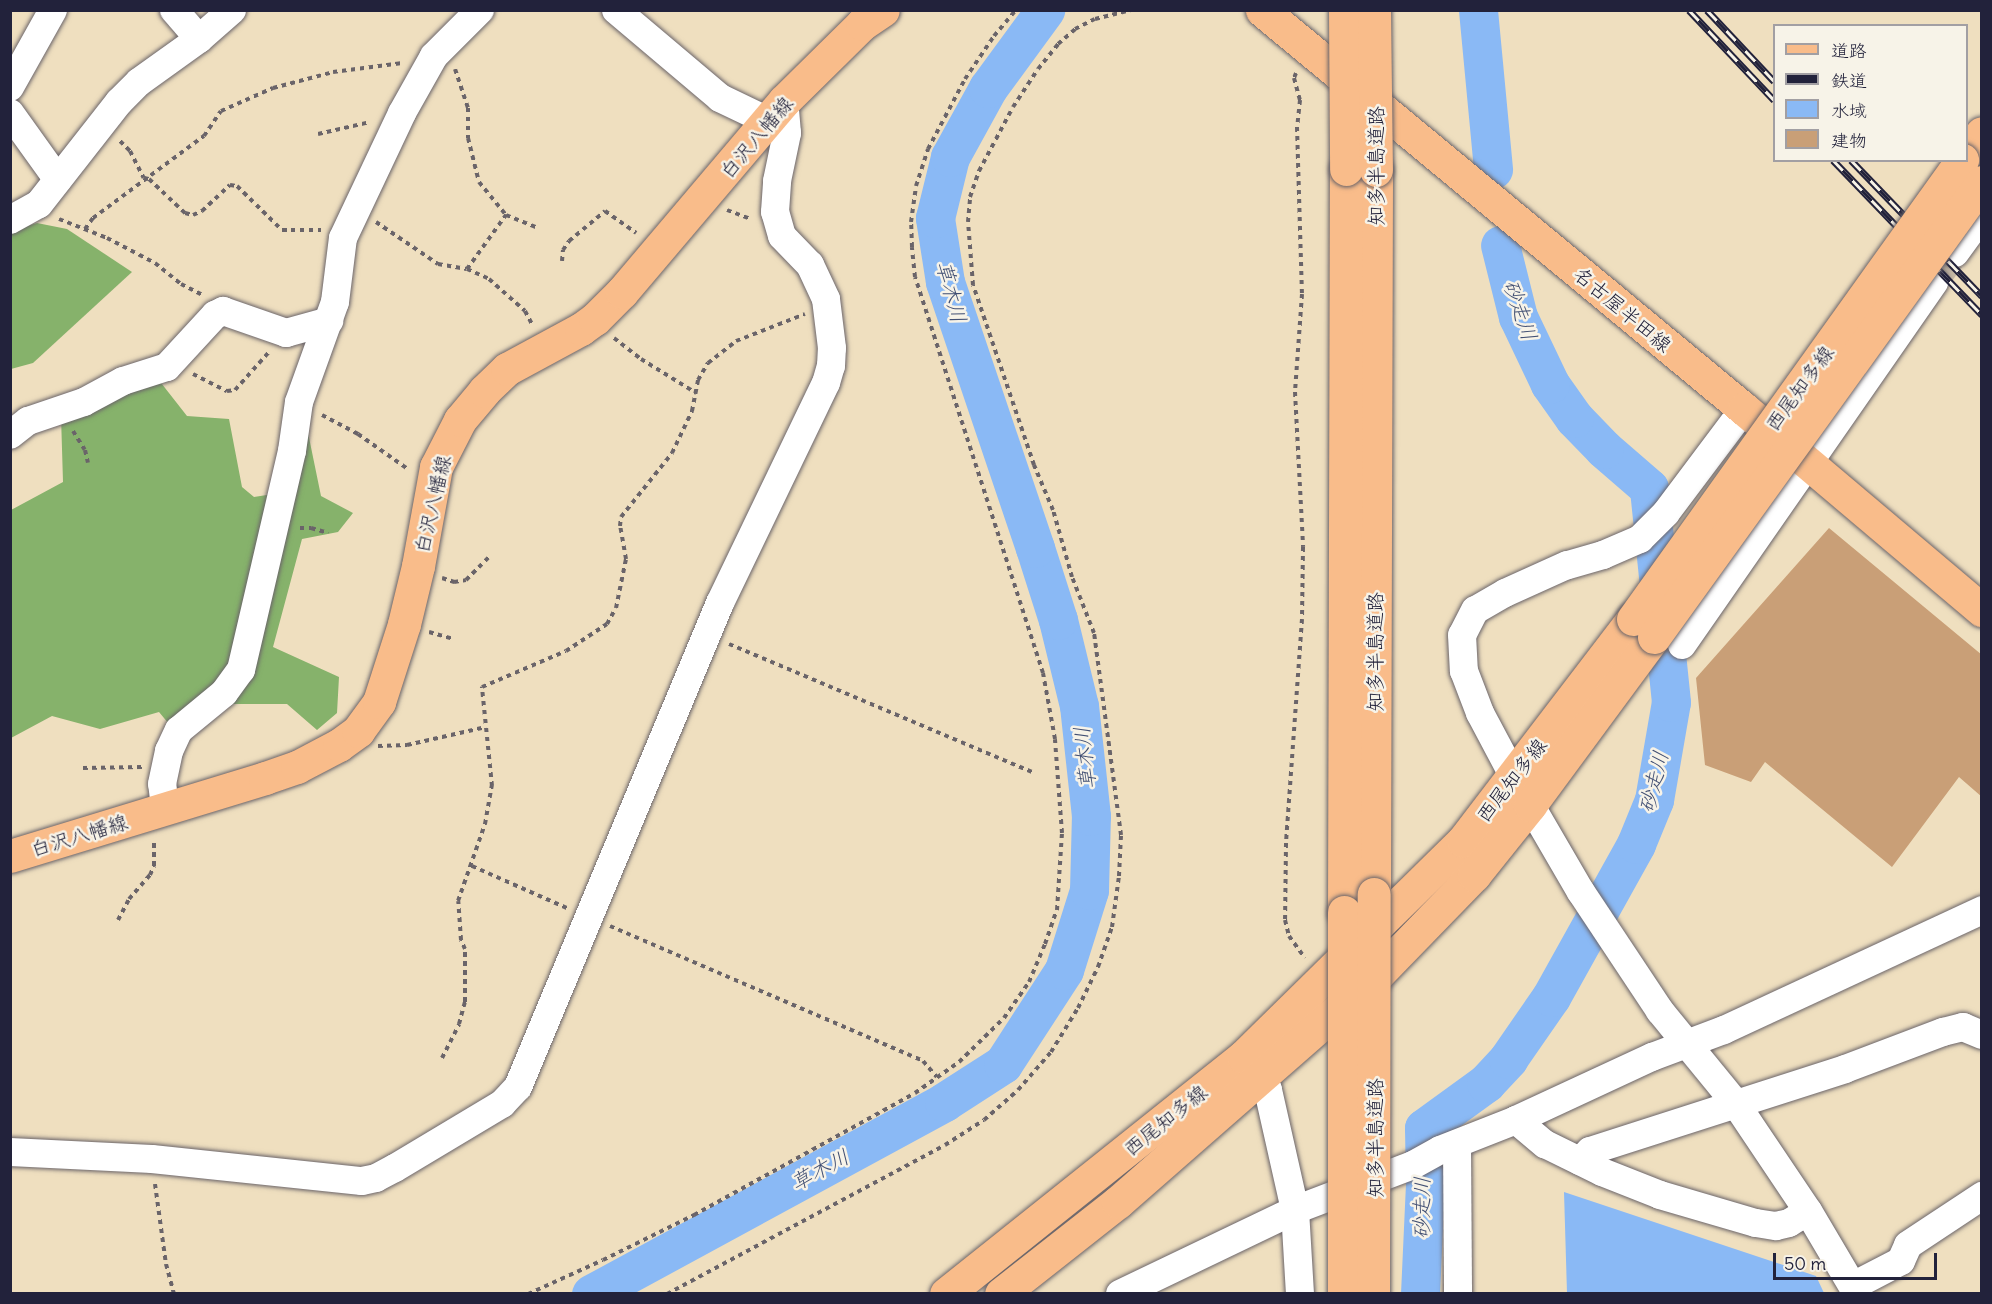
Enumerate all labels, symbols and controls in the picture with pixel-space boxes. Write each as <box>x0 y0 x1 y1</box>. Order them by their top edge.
legend <box>1773 24 1968 162</box>
text: 道路 <box>1831 39 1867 62</box>
text: 鉄道 <box>1831 69 1867 92</box>
street label: 白沢八幡線 <box>715 91 797 183</box>
text: 水域 <box>1831 99 1867 122</box>
street label: 知多半島道路 <box>1363 106 1387 226</box>
text: 建物 <box>1831 129 1867 152</box>
water label: 草木川 <box>931 258 971 326</box>
street label: 名古屋半田線 <box>1569 261 1677 357</box>
water label: 砂走川 <box>1498 276 1542 344</box>
street label: 西尾知多線 <box>1760 340 1838 436</box>
street label: 白沢八幡線 <box>409 453 455 555</box>
street label: 知多半島道路 <box>1362 592 1386 712</box>
water label: 草木川 <box>1069 725 1101 791</box>
street label: 西尾知多線 <box>1471 733 1551 827</box>
water label: 砂走川 <box>1634 748 1674 816</box>
street label: 白沢八幡線 <box>28 809 130 861</box>
street label: 知多半島道路 <box>1362 1078 1386 1198</box>
street label: 西尾知多線 <box>1119 1079 1211 1161</box>
water label: 草木川 <box>786 1144 854 1196</box>
water label: 砂走川 <box>1409 1176 1435 1240</box>
scale bar <box>1776 1241 1940 1279</box>
text: 50 m <box>1784 1252 1826 1275</box>

